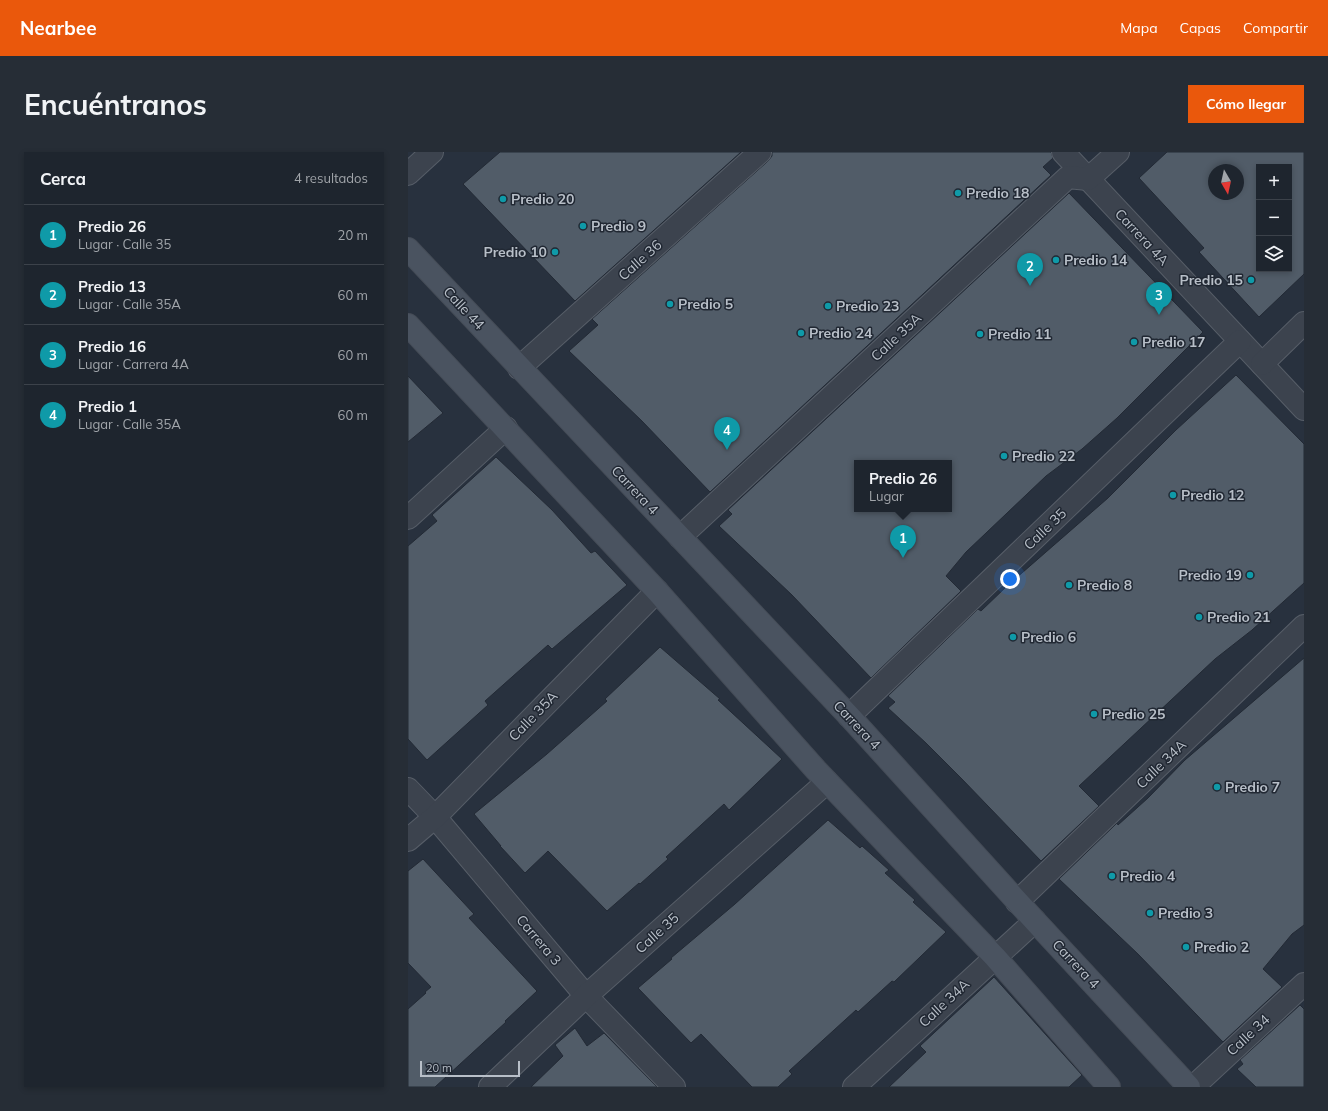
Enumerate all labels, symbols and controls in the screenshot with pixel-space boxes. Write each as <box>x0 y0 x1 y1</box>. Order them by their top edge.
text: Nearbee <box>20 16 97 40</box>
text: Mapa <box>1120 19 1158 37</box>
text: Capas <box>1180 19 1221 37</box>
text: Compartir <box>1243 19 1308 37</box>
button: Cómo llegar <box>1188 85 1304 123</box>
text: Encuéntranos <box>24 87 207 122</box>
north arrow <box>1208 164 1244 200</box>
map controls <box>1256 164 1292 272</box>
button: + <box>1256 164 1292 200</box>
text: Cerca <box>40 168 86 189</box>
text: 4 resultados <box>294 170 368 186</box>
place label: Predio 18 <box>966 184 1030 202</box>
marker: Predio 18 <box>953 188 963 198</box>
place label: Predio 20 <box>511 190 575 208</box>
marker: Predio 20 <box>498 194 508 204</box>
button: − <box>1256 200 1292 236</box>
street label: Carrera 4A <box>1111 205 1173 270</box>
text: Predio 26 <box>78 217 146 236</box>
place label: Predio 9 <box>591 217 646 235</box>
marker: Predio 9 <box>578 221 588 231</box>
text: 1 <box>49 227 57 243</box>
text: 20 m <box>338 227 368 243</box>
text: Lugar · Calle 35 <box>78 236 171 252</box>
street label: Calle 36 <box>614 236 666 284</box>
button: layers <box>1256 236 1292 272</box>
place label: Predio 10 <box>483 243 547 261</box>
marker: Predio 10 <box>550 247 560 257</box>
place label: Predio 14 <box>1064 251 1128 269</box>
pin: 2 <box>1017 253 1043 286</box>
marker: Predio 14 <box>1051 255 1061 265</box>
place label: Predio 15 <box>1179 271 1243 289</box>
marker: Predio 15 <box>1246 275 1256 285</box>
text: Predio 13 <box>78 277 146 296</box>
pin: 3 <box>1146 282 1172 315</box>
street label: Calle 44 <box>440 283 489 334</box>
text: 2 <box>49 287 57 303</box>
text: 60 m <box>338 287 368 303</box>
place label: Predio 5 <box>678 295 733 313</box>
text: Lugar · Calle 35A <box>78 296 181 312</box>
place label: Predio 23 <box>836 297 900 315</box>
marker: Predio 5 <box>665 299 675 309</box>
marker: Predio 23 <box>823 301 833 311</box>
street label: Calle 35A <box>867 309 926 365</box>
place label: Predio 24 <box>809 324 873 342</box>
place label: Predio 11 <box>988 325 1052 343</box>
marker: Predio 24 <box>796 328 806 338</box>
marker: Predio 11 <box>975 329 985 339</box>
place label: Predio 17 <box>1142 333 1206 351</box>
text: Predio 16 <box>78 337 146 356</box>
marker: Predio 17 <box>1129 337 1139 347</box>
text: 3 <box>49 347 57 363</box>
text: 60 m <box>338 347 368 363</box>
text: Lugar · Carrera 4A <box>78 356 189 372</box>
text: Predio 1 <box>78 397 137 416</box>
text: 4 <box>49 407 57 423</box>
text: 60 m <box>338 407 368 423</box>
text: Lugar · Calle 35A <box>78 416 181 432</box>
pin: 4 <box>714 417 740 450</box>
place label: Predio 22 <box>1012 447 1076 465</box>
marker: Predio 22 <box>999 451 1009 461</box>
popup <box>854 460 952 512</box>
street label: Carrera 4 <box>608 462 663 519</box>
text: Predio 26 <box>869 469 937 488</box>
place label: Predio 12 <box>1181 486 1245 504</box>
text: Lugar <box>869 488 904 504</box>
marker: Predio 12 <box>1168 490 1178 500</box>
street label: Calle 35 <box>1020 504 1070 554</box>
pin: 1 <box>890 525 916 558</box>
place label: Predio 19 <box>1178 566 1242 584</box>
your location <box>1000 569 1020 589</box>
marker: Predio 19 <box>1245 570 1255 580</box>
place label: Predio 8 <box>1077 576 1132 594</box>
marker: Predio 8 <box>1064 580 1074 590</box>
place label: Predio 21 <box>1207 608 1271 626</box>
marker: Predio 21 <box>1194 612 1204 622</box>
place label: Predio 6 <box>1021 628 1076 646</box>
marker: Predio 6 <box>1008 632 1018 642</box>
street label: Calle 35A <box>505 687 562 745</box>
street label: Carrera 4 <box>830 697 885 754</box>
place label: Predio 25 <box>1102 705 1166 723</box>
marker: Predio 25 <box>1089 709 1099 719</box>
street label: Calle 34A <box>1132 735 1190 792</box>
place label: Predio 7 <box>1225 778 1280 796</box>
marker: Predio 7 <box>1212 782 1222 792</box>
place label: Predio 4 <box>1120 867 1176 885</box>
marker: Predio 4 <box>1107 871 1117 881</box>
place label: Predio 3 <box>1158 904 1213 922</box>
marker: Predio 3 <box>1145 908 1155 918</box>
street label: Calle 35 <box>631 909 683 957</box>
street label: Carrera 3 <box>513 911 565 969</box>
street label: Carrera 4 <box>1049 936 1104 993</box>
place label: Predio 2 <box>1194 938 1249 956</box>
marker: Predio 2 <box>1181 942 1191 952</box>
street label: Calle 34A <box>915 975 974 1031</box>
street label: Calle 34 <box>1223 1010 1274 1059</box>
scale bar <box>420 1059 520 1078</box>
text: 20 m <box>426 1061 452 1075</box>

